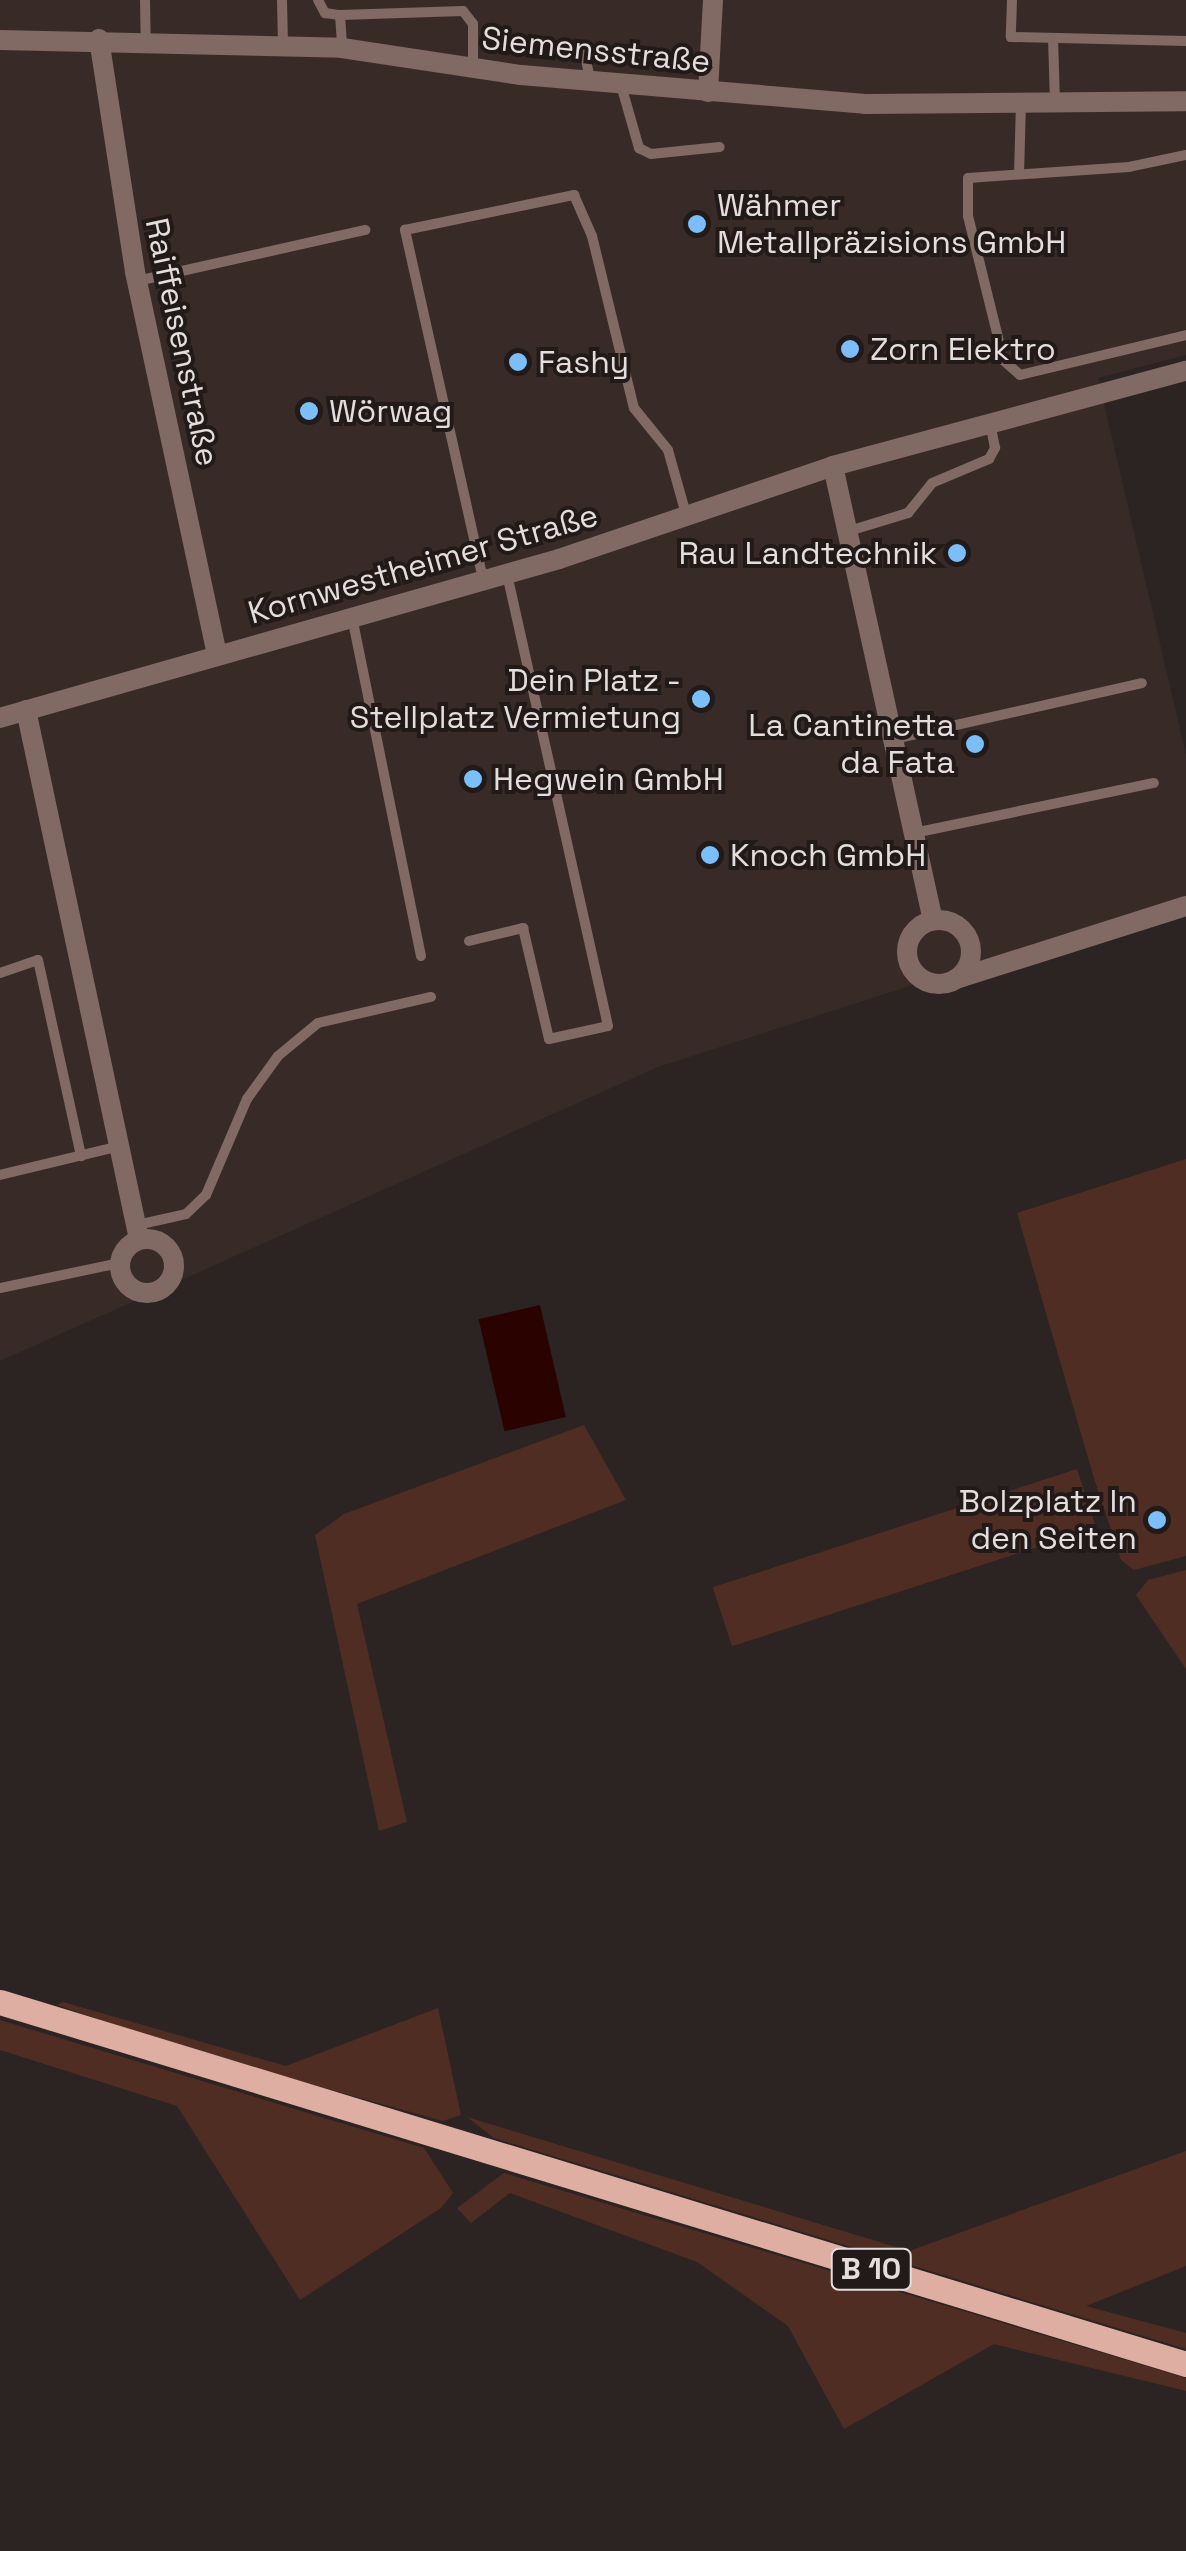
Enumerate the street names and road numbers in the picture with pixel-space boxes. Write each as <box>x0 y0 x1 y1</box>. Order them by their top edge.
street label: Siemensstraße <box>480 19 712 81</box>
street label: Raiffeisenstraße <box>137 215 227 469</box>
street label: Kornwestheimer Straße <box>244 496 602 632</box>
road number: B 10 <box>828 2244 914 2294</box>

